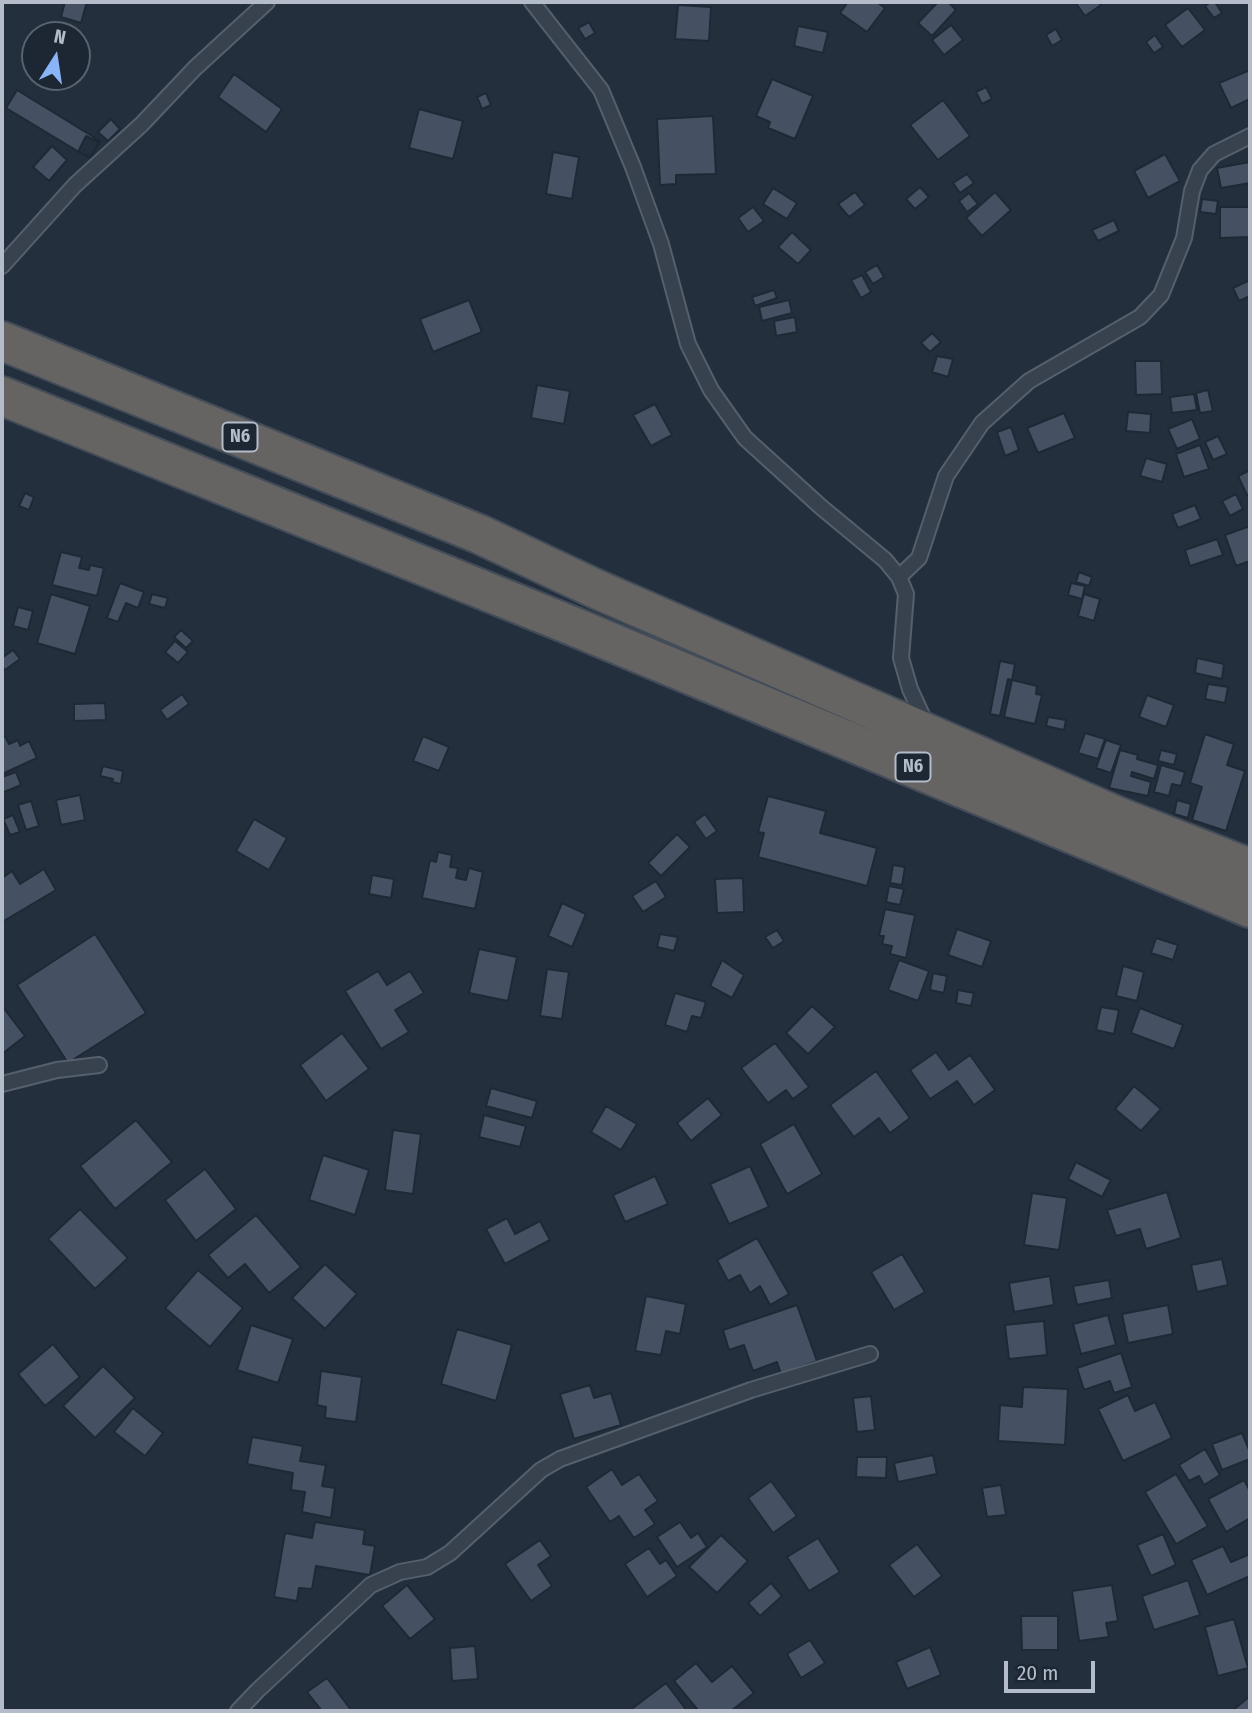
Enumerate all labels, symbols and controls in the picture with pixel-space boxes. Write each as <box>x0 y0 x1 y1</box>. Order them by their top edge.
north arrow <box>21 21 91 91</box>
text: N <box>52 24 68 49</box>
road number: N6 <box>222 422 258 452</box>
road number: N6 <box>895 752 930 782</box>
scale bar <box>1007 1646 1098 1690</box>
text: 20 m <box>1017 1660 1058 1686</box>

